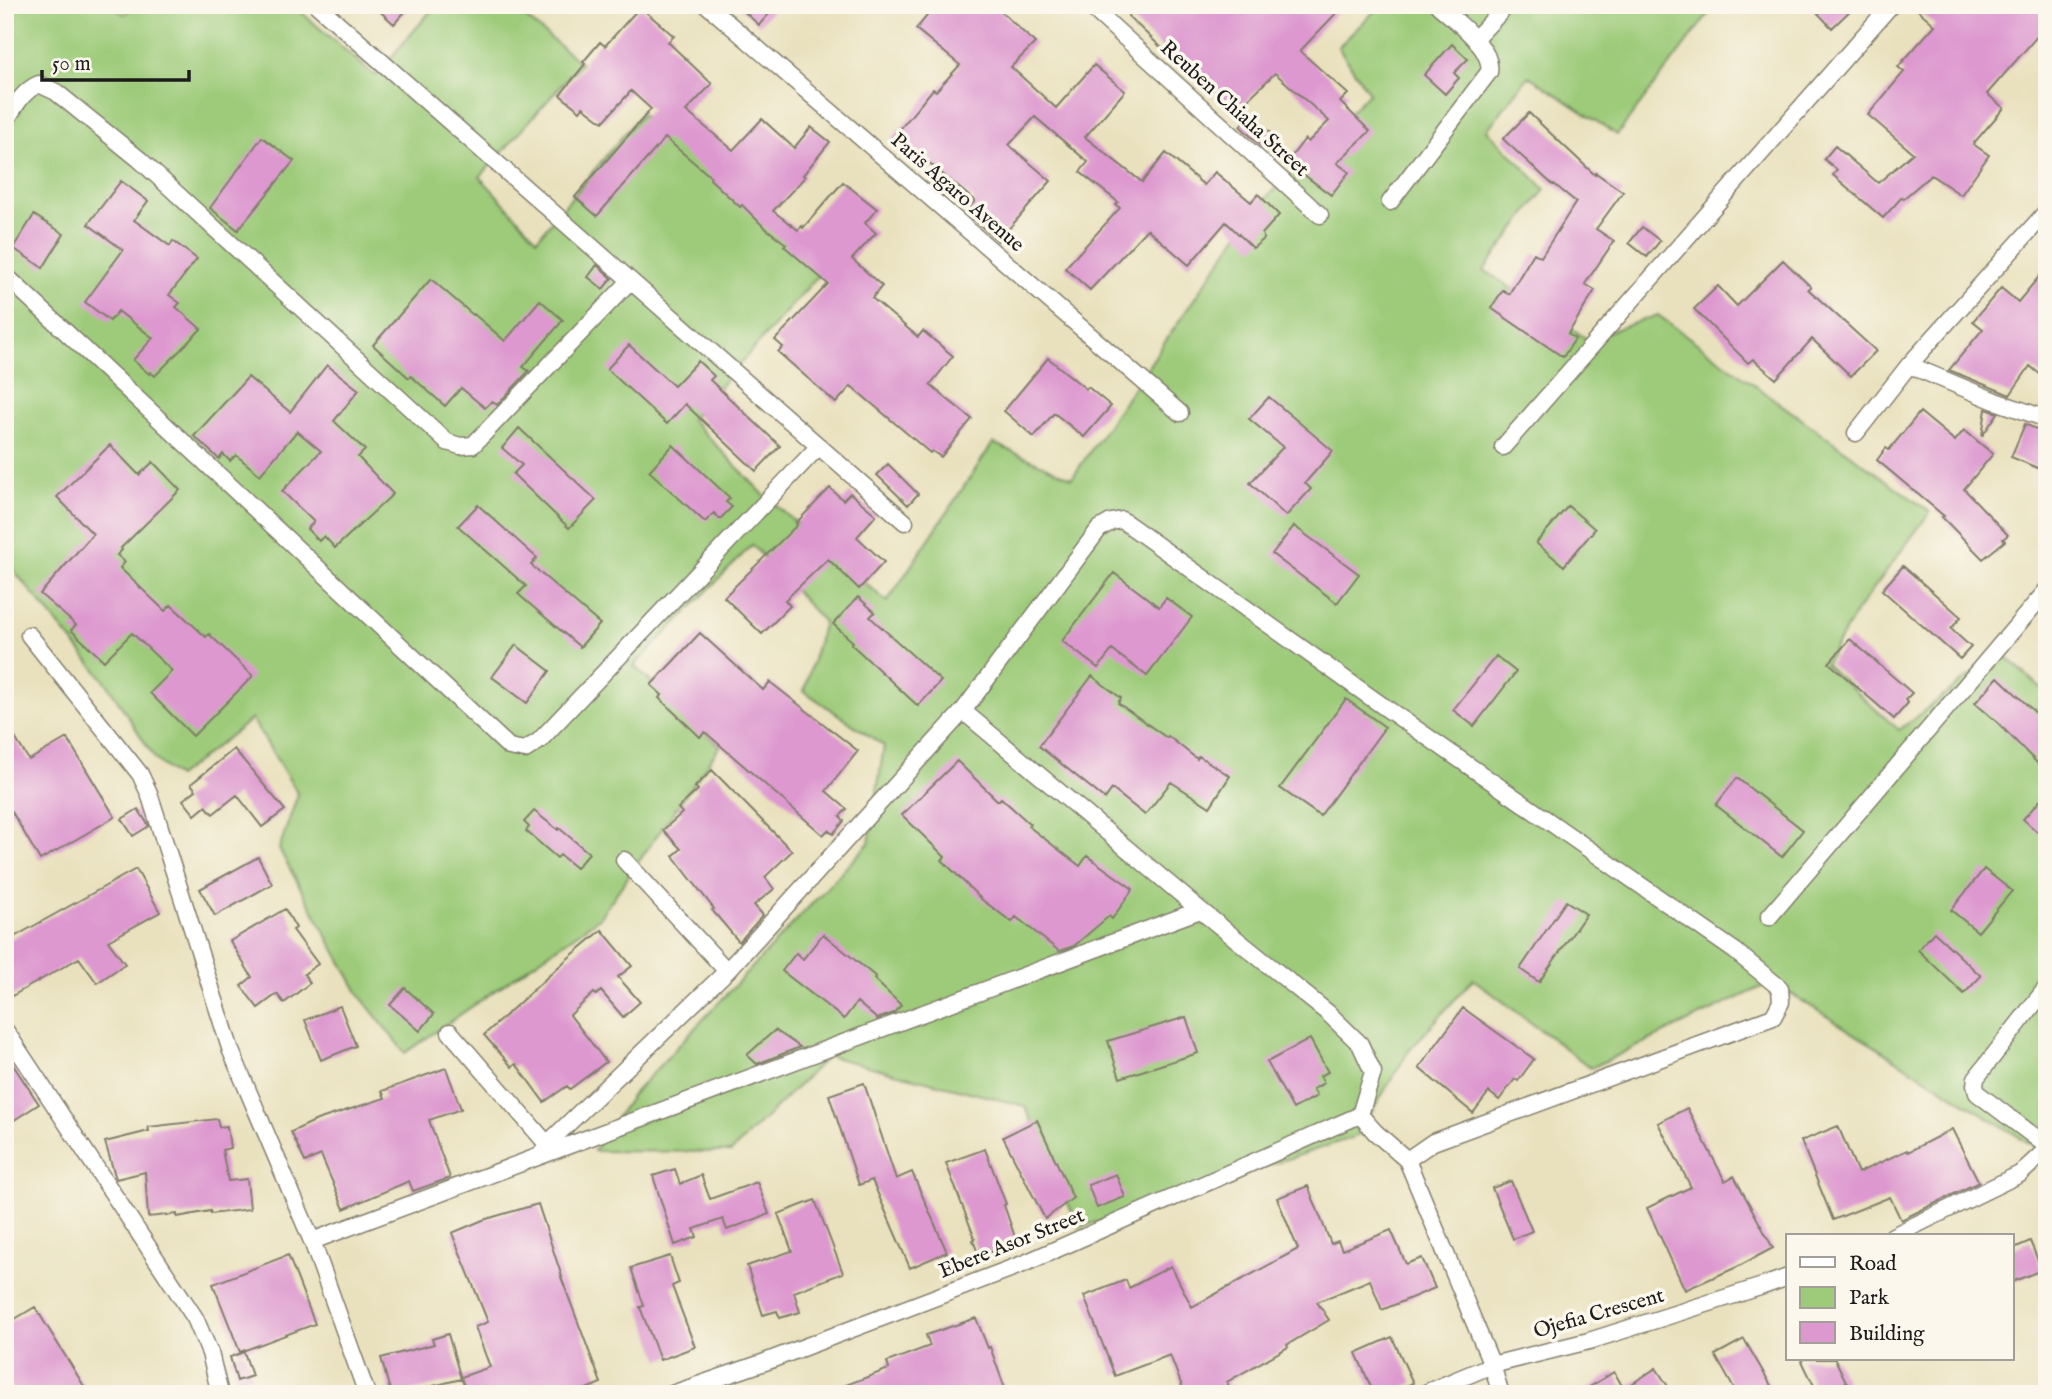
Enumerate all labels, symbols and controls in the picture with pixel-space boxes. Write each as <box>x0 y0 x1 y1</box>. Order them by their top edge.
street label: Reuben Chiaha Street <box>1154 35 1314 183</box>
scale bar <box>42 38 189 82</box>
text: 50 m <box>52 51 91 78</box>
street label: Paris Agaro Avenue <box>884 127 1030 259</box>
street label: Ebere Asor Street <box>935 1203 1089 1285</box>
legend <box>1786 1234 2014 1360</box>
text: Road <box>1849 1251 1897 1278</box>
street label: Ojefia Crescent <box>1531 1282 1667 1346</box>
text: Park <box>1849 1285 1890 1312</box>
text: Building <box>1849 1321 1925 1348</box>

